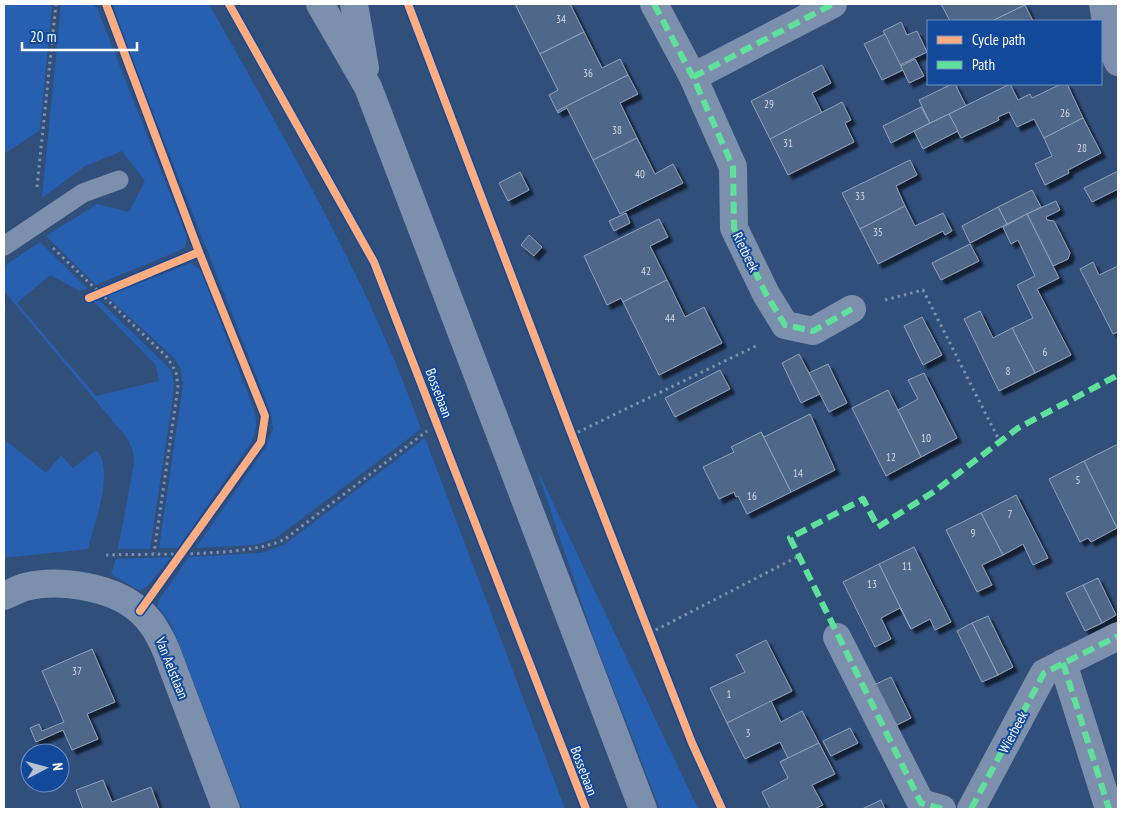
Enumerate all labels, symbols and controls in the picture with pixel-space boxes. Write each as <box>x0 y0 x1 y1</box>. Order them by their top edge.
house number: 34 <box>556 12 566 26</box>
scale bar <box>22 20 138 52</box>
legend <box>927 20 1102 85</box>
text: 20 m <box>30 27 56 46</box>
text: Cycle path <box>972 30 1025 49</box>
text: Path <box>972 55 995 74</box>
house number: 36 <box>583 66 593 80</box>
house number: 29 <box>764 97 774 111</box>
house number: 26 <box>1060 106 1070 120</box>
house number: 38 <box>612 123 622 137</box>
house number: 31 <box>783 136 793 150</box>
house number: 28 <box>1077 141 1087 155</box>
house number: 40 <box>635 167 645 181</box>
house number: 33 <box>855 189 865 203</box>
house number: 35 <box>873 225 883 239</box>
street label: Rietbeek <box>729 229 764 275</box>
house number: 42 <box>641 264 651 278</box>
house number: 44 <box>665 311 675 325</box>
house number: 6 <box>1043 345 1048 359</box>
house number: 8 <box>1006 364 1011 378</box>
street label: Bossebaan <box>421 366 457 420</box>
house number: 10 <box>921 431 931 445</box>
house number: 12 <box>886 450 896 464</box>
house number: 14 <box>793 466 803 480</box>
house number: 5 <box>1076 473 1081 487</box>
house number: 16 <box>747 489 757 503</box>
house number: 7 <box>1008 507 1013 521</box>
house number: 9 <box>971 526 976 540</box>
house number: 11 <box>902 559 912 573</box>
house number: 13 <box>867 577 877 591</box>
street label: Van Aelstlaan <box>151 634 193 701</box>
house number: 37 <box>72 664 82 678</box>
house number: 1 <box>727 687 732 701</box>
street label: Wierbeek <box>994 707 1032 756</box>
house number: 3 <box>746 726 751 740</box>
north arrow <box>20 743 70 793</box>
street label: Bossebaan <box>566 744 602 798</box>
text: N <box>49 762 67 771</box>

